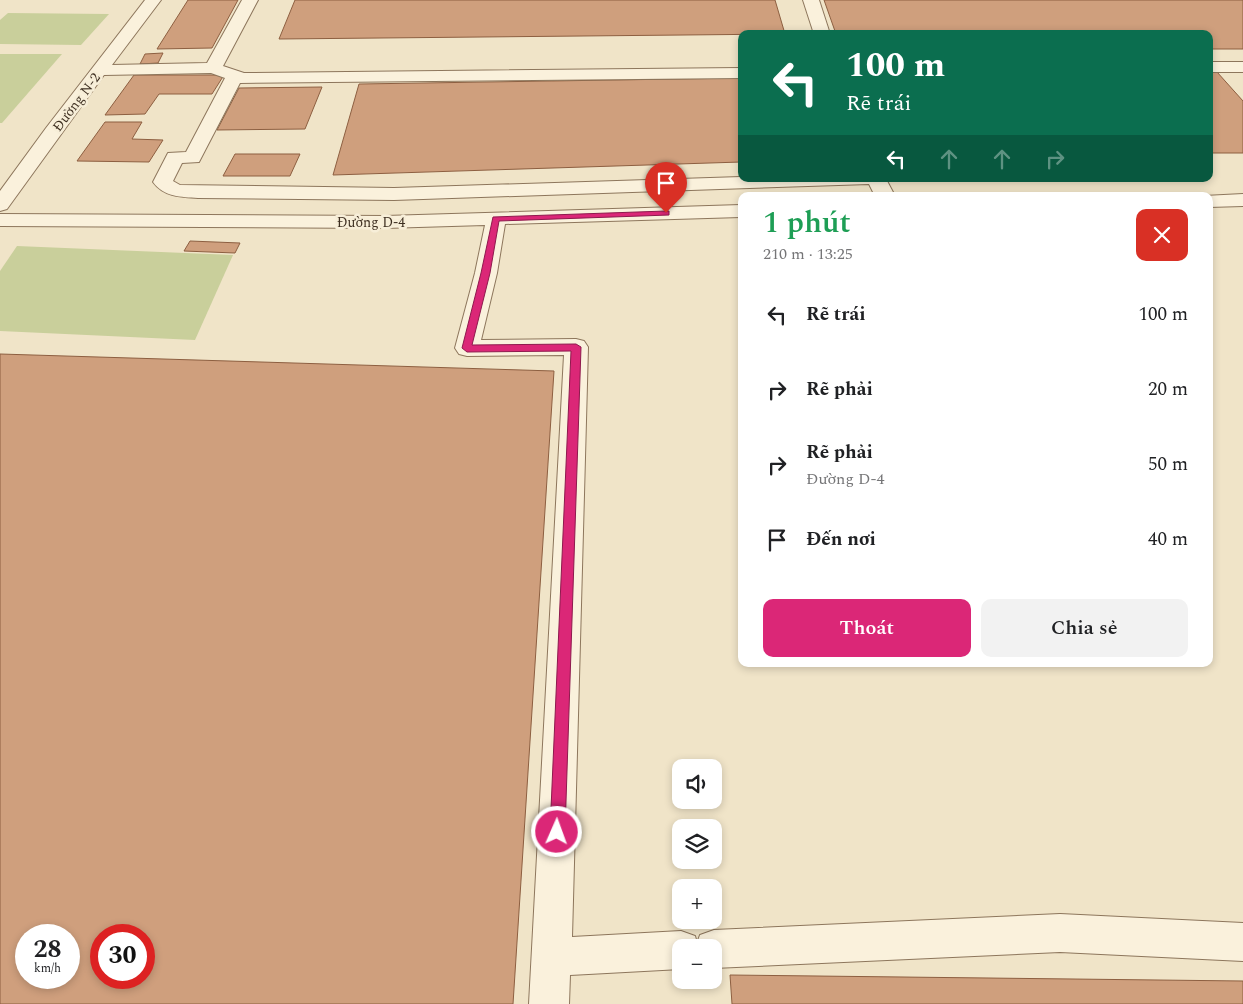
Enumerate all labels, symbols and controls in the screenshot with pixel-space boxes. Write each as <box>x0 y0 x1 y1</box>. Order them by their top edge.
text: 100 m <box>846 39 945 92</box>
icon: left <box>763 50 828 115</box>
street label: Đường N-2 <box>47 68 106 136</box>
text: Rẽ trái <box>846 87 911 120</box>
icon: left <box>882 145 910 173</box>
icon: ahead <box>935 145 963 173</box>
icon: ahead <box>988 145 1016 173</box>
icon: right <box>1041 145 1069 173</box>
pin <box>645 162 687 213</box>
icon: arrive <box>652 169 680 197</box>
text: 1 phút <box>763 200 851 246</box>
button: close <box>1136 209 1188 261</box>
street label: Đường D-4 <box>337 212 405 233</box>
text: 210 m · 13:25 <box>763 242 853 266</box>
text: Rẽ trái <box>806 300 866 329</box>
text: 100 m <box>1138 300 1188 329</box>
icon: left <box>763 301 791 329</box>
text: Rẽ phải <box>806 375 873 404</box>
text: 20 m <box>1148 375 1188 404</box>
icon: right <box>763 376 791 404</box>
text: Rẽ phải <box>806 438 873 467</box>
text: 50 m <box>1148 450 1188 479</box>
icon: right <box>763 451 791 479</box>
text: Đường D-4 <box>806 467 884 491</box>
text: Đến nơi <box>806 525 876 554</box>
text: 40 m <box>1148 525 1188 554</box>
icon: arrive <box>763 526 791 554</box>
button: Thoát <box>763 599 971 657</box>
button: Chia sẻ <box>981 599 1188 657</box>
map controls <box>672 759 722 989</box>
button: sound <box>672 759 722 809</box>
position arrow <box>530 805 582 857</box>
button: layers <box>672 819 722 869</box>
button: + <box>672 879 722 929</box>
speed limit sign: 30 <box>90 924 155 989</box>
text: 28 <box>33 931 62 969</box>
button: − <box>672 939 722 989</box>
text: km/h <box>34 959 61 978</box>

